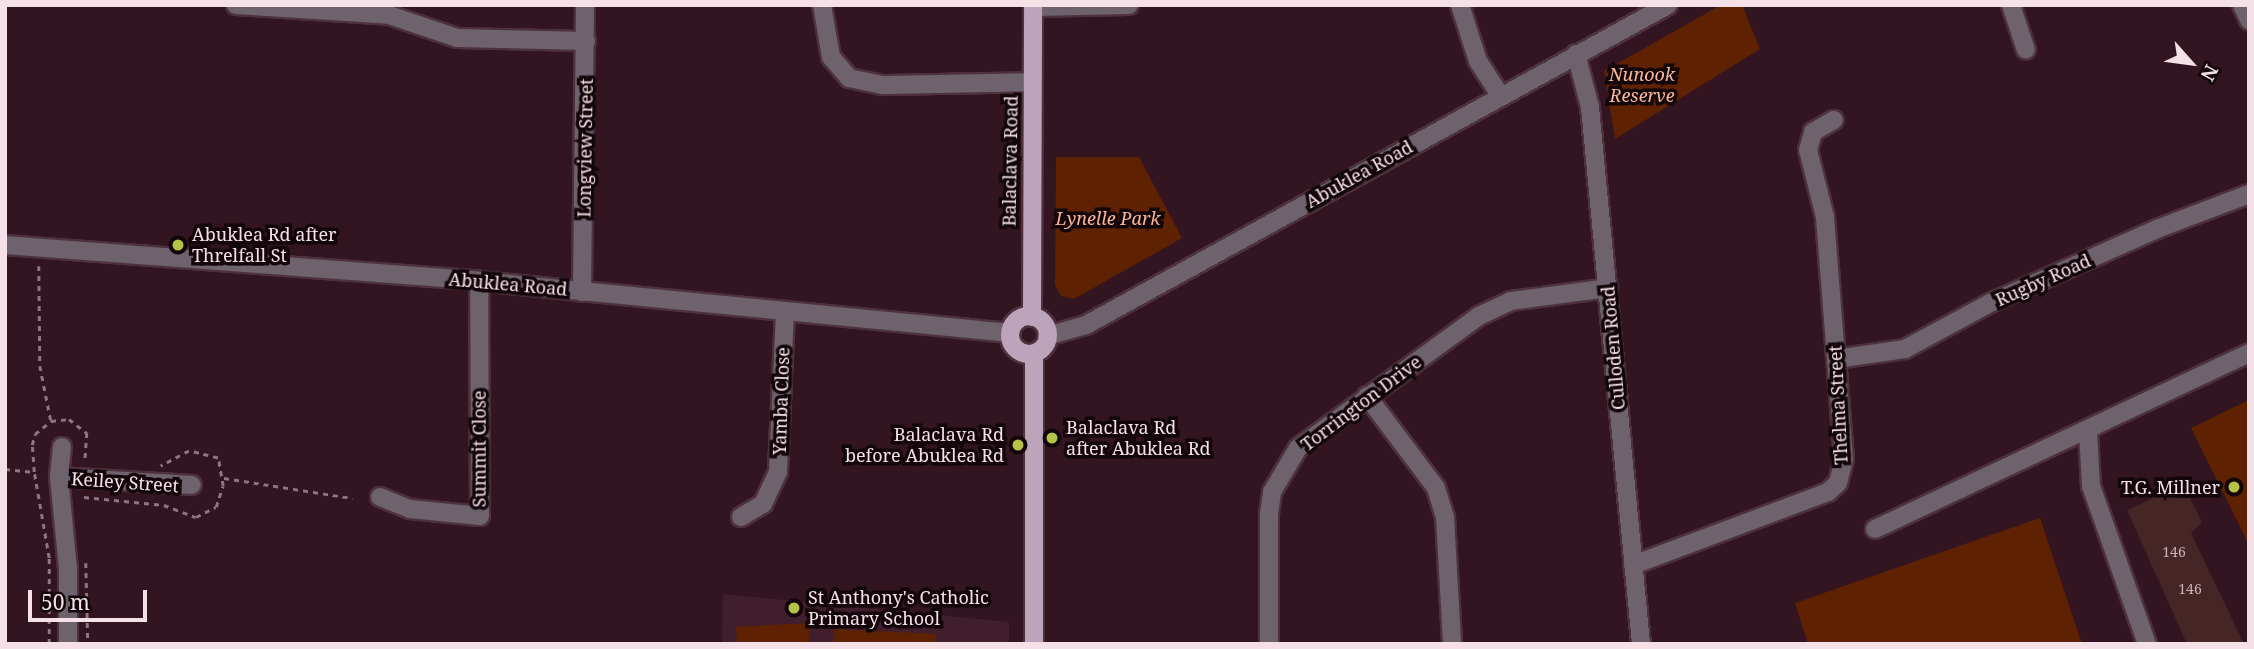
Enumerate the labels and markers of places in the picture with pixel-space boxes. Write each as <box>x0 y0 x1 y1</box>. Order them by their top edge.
place label: Abuklea Rd after Threlfall St <box>192 224 336 266</box>
marker: Abuklea Rd after Threlfall St <box>170 237 186 253</box>
place label: Balaclava Rd after Abuklea Rd <box>1066 417 1210 460</box>
place label: Balaclava Rd before Abuklea Rd <box>845 424 1004 466</box>
marker: Balaclava Rd after Abuklea Rd <box>1044 430 1060 446</box>
marker: Balaclava Rd before Abuklea Rd <box>1010 437 1026 453</box>
place label: T.G. Millner <box>2121 476 2220 498</box>
marker: T.G. Millner <box>2226 479 2242 495</box>
place label: St Anthony's Catholic Primary School <box>808 587 989 630</box>
marker: St Anthony's Catholic Primary School <box>786 600 802 616</box>

